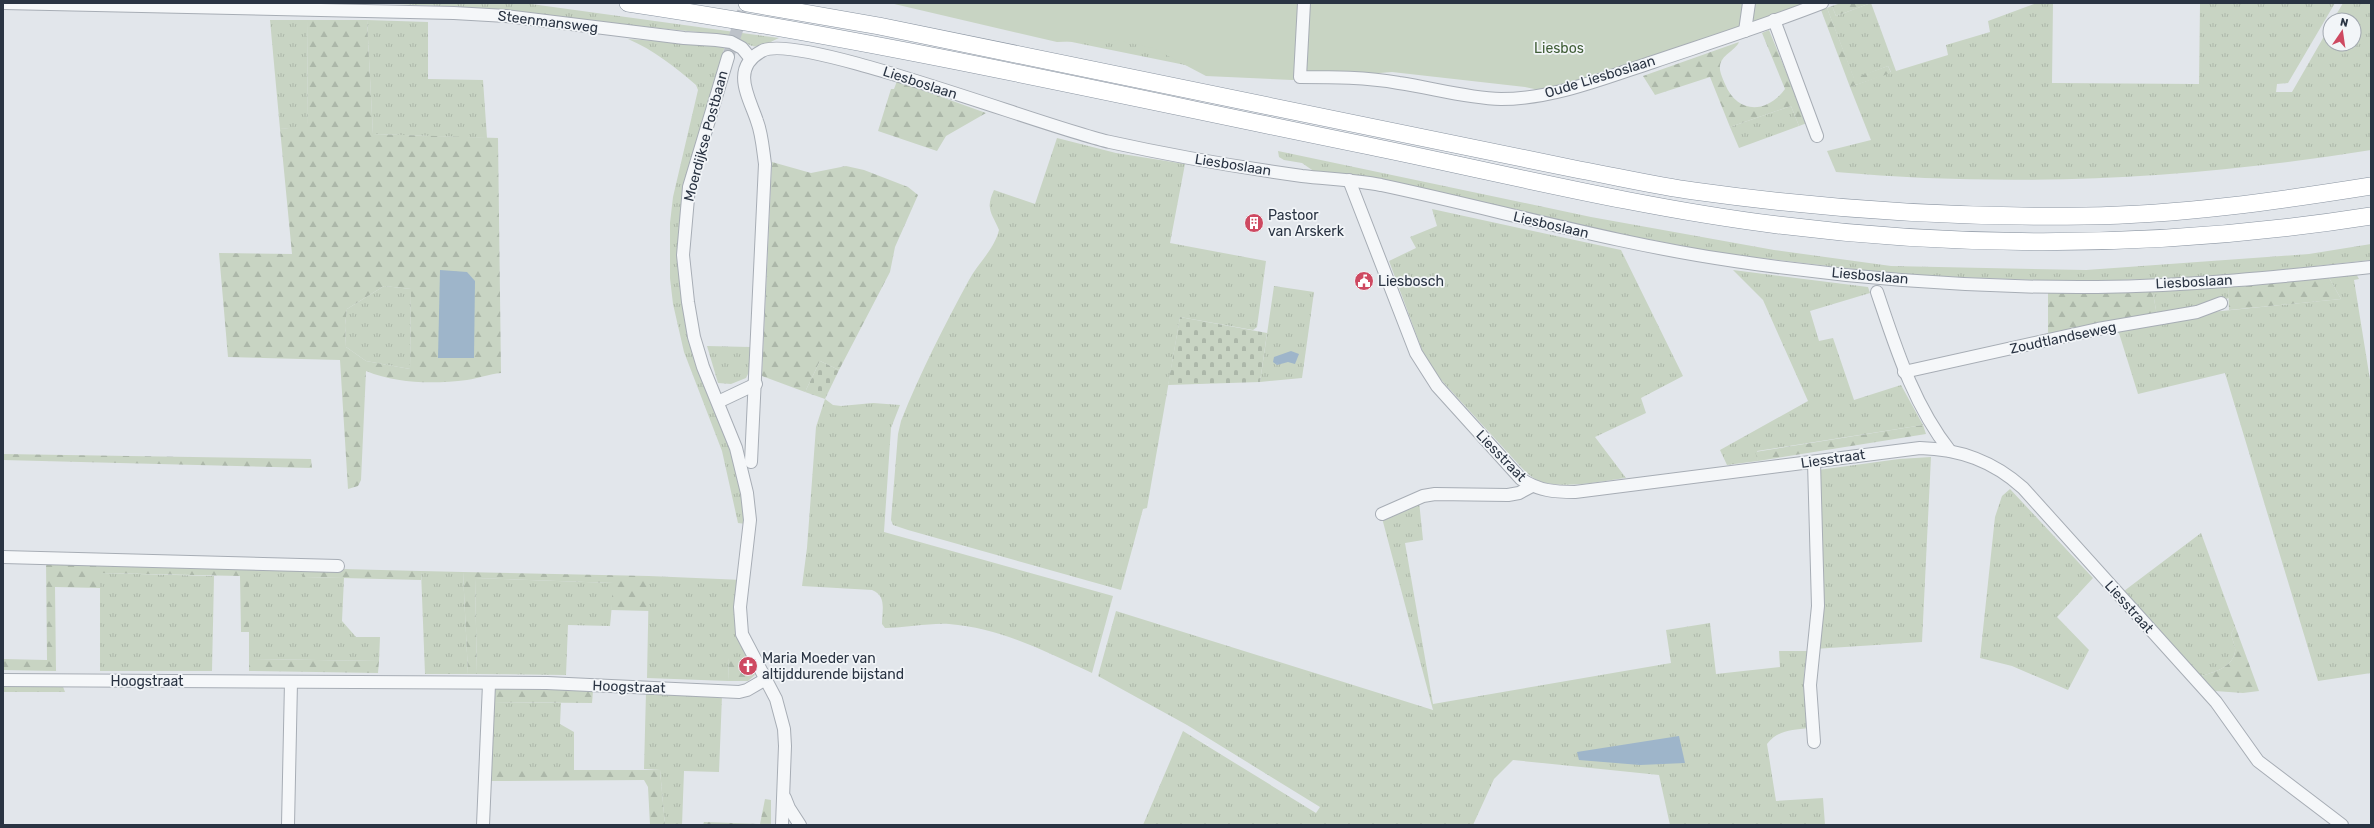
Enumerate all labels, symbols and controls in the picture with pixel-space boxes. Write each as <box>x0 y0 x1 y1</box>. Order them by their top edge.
street label: Steenmansweg <box>497 7 599 37</box>
north arrow <box>2322 12 2362 52</box>
text: N <box>2339 16 2350 30</box>
park label: Liesbos <box>1534 40 1584 57</box>
street label: Oude Liesboslaan <box>1543 52 1657 102</box>
street label: Liesboslaan <box>881 63 959 103</box>
street label: Moerdijkse Postbaan <box>680 69 732 203</box>
street label: Liesboslaan <box>1194 151 1272 179</box>
place label: Pastoor van Arskerk <box>1268 207 1345 240</box>
street label: Liesboslaan <box>1512 208 1590 242</box>
building icon: Pastoor van Arskerk <box>1243 212 1265 234</box>
street label: Liesboslaan <box>1831 264 1909 288</box>
public building icon: Liesbosch <box>1353 270 1375 292</box>
street label: Liesboslaan <box>2155 271 2233 293</box>
place label: Liesbosch <box>1378 273 1444 290</box>
street label: Zoudtlandseweg <box>2008 318 2118 358</box>
street label: Liesstraat <box>1472 427 1530 486</box>
street label: Liesstraat <box>1800 446 1867 472</box>
street label: Liesstraat <box>2101 577 2157 637</box>
place label: Maria Moeder van altijddurende bijstand <box>762 650 904 683</box>
church icon: Maria Moeder van altijddurende bijstand <box>737 655 759 677</box>
street label: Hoogstraat <box>110 673 184 690</box>
street label: Hoogstraat <box>592 677 666 697</box>

